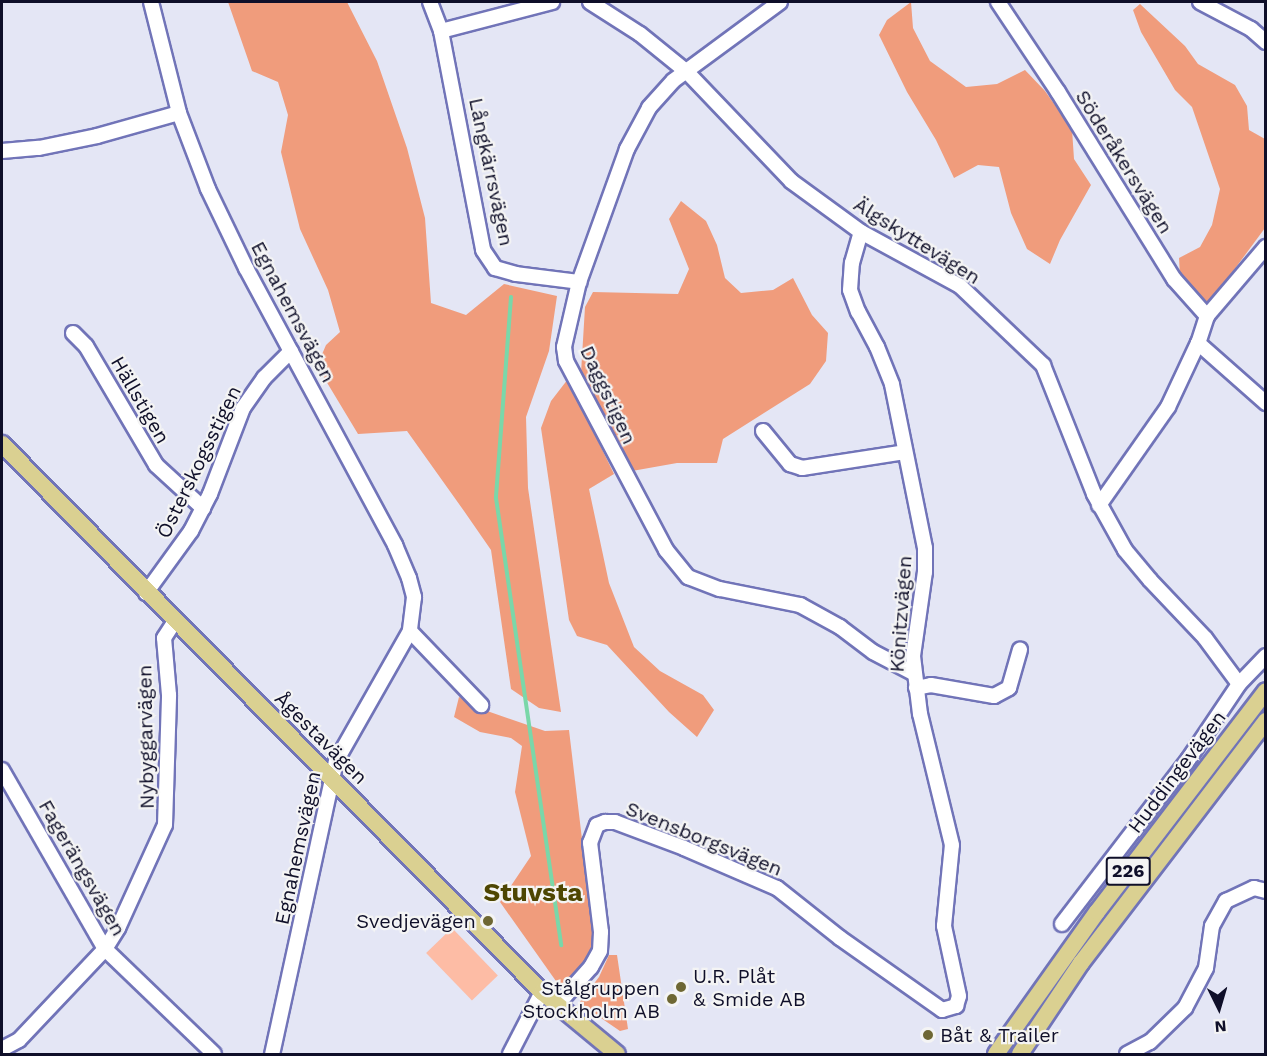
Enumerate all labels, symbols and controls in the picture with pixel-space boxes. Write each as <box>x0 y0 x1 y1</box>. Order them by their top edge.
street label: Söderåkersvägen <box>1070 86 1178 238</box>
street label: Långkärrsvägen <box>464 96 518 248</box>
street label: Älgskyttevägen <box>849 192 985 290</box>
street label: Egnahemsvägen <box>246 237 340 387</box>
street label: Daggstigen <box>575 342 641 448</box>
street label: Hällstigen <box>105 352 175 448</box>
street label: Österskogsstigen <box>152 382 246 542</box>
street label: Könitzvägen <box>885 555 917 673</box>
street label: Nybyggarvägen <box>133 665 159 809</box>
street label: Ågestavägen <box>270 687 372 789</box>
street label: Huddingevägen <box>1123 706 1231 838</box>
street label: Egnahemsvägen <box>270 769 326 927</box>
street label: Fagerängsvägen <box>33 796 131 940</box>
street label: Svensborgsvägen <box>622 797 786 881</box>
road number: 226 <box>1106 856 1150 886</box>
district label: Stuvsta <box>483 877 583 909</box>
place label: Svedjevägen <box>356 909 476 933</box>
marker: Svedjevägen <box>481 914 495 928</box>
place label: U.R. Plåt & Smide AB <box>693 964 807 1011</box>
place label: Stålgruppen Stockholm AB <box>522 976 660 1023</box>
north arrow <box>1189 978 1249 1038</box>
marker: U.R. Plåt & Smide AB <box>674 980 688 994</box>
marker: Stålgruppen Stockholm AB <box>665 992 679 1006</box>
text: N <box>1214 1016 1227 1036</box>
place label: Båt & Trailer <box>940 1023 1059 1047</box>
marker: Båt & Trailer <box>921 1028 935 1042</box>

